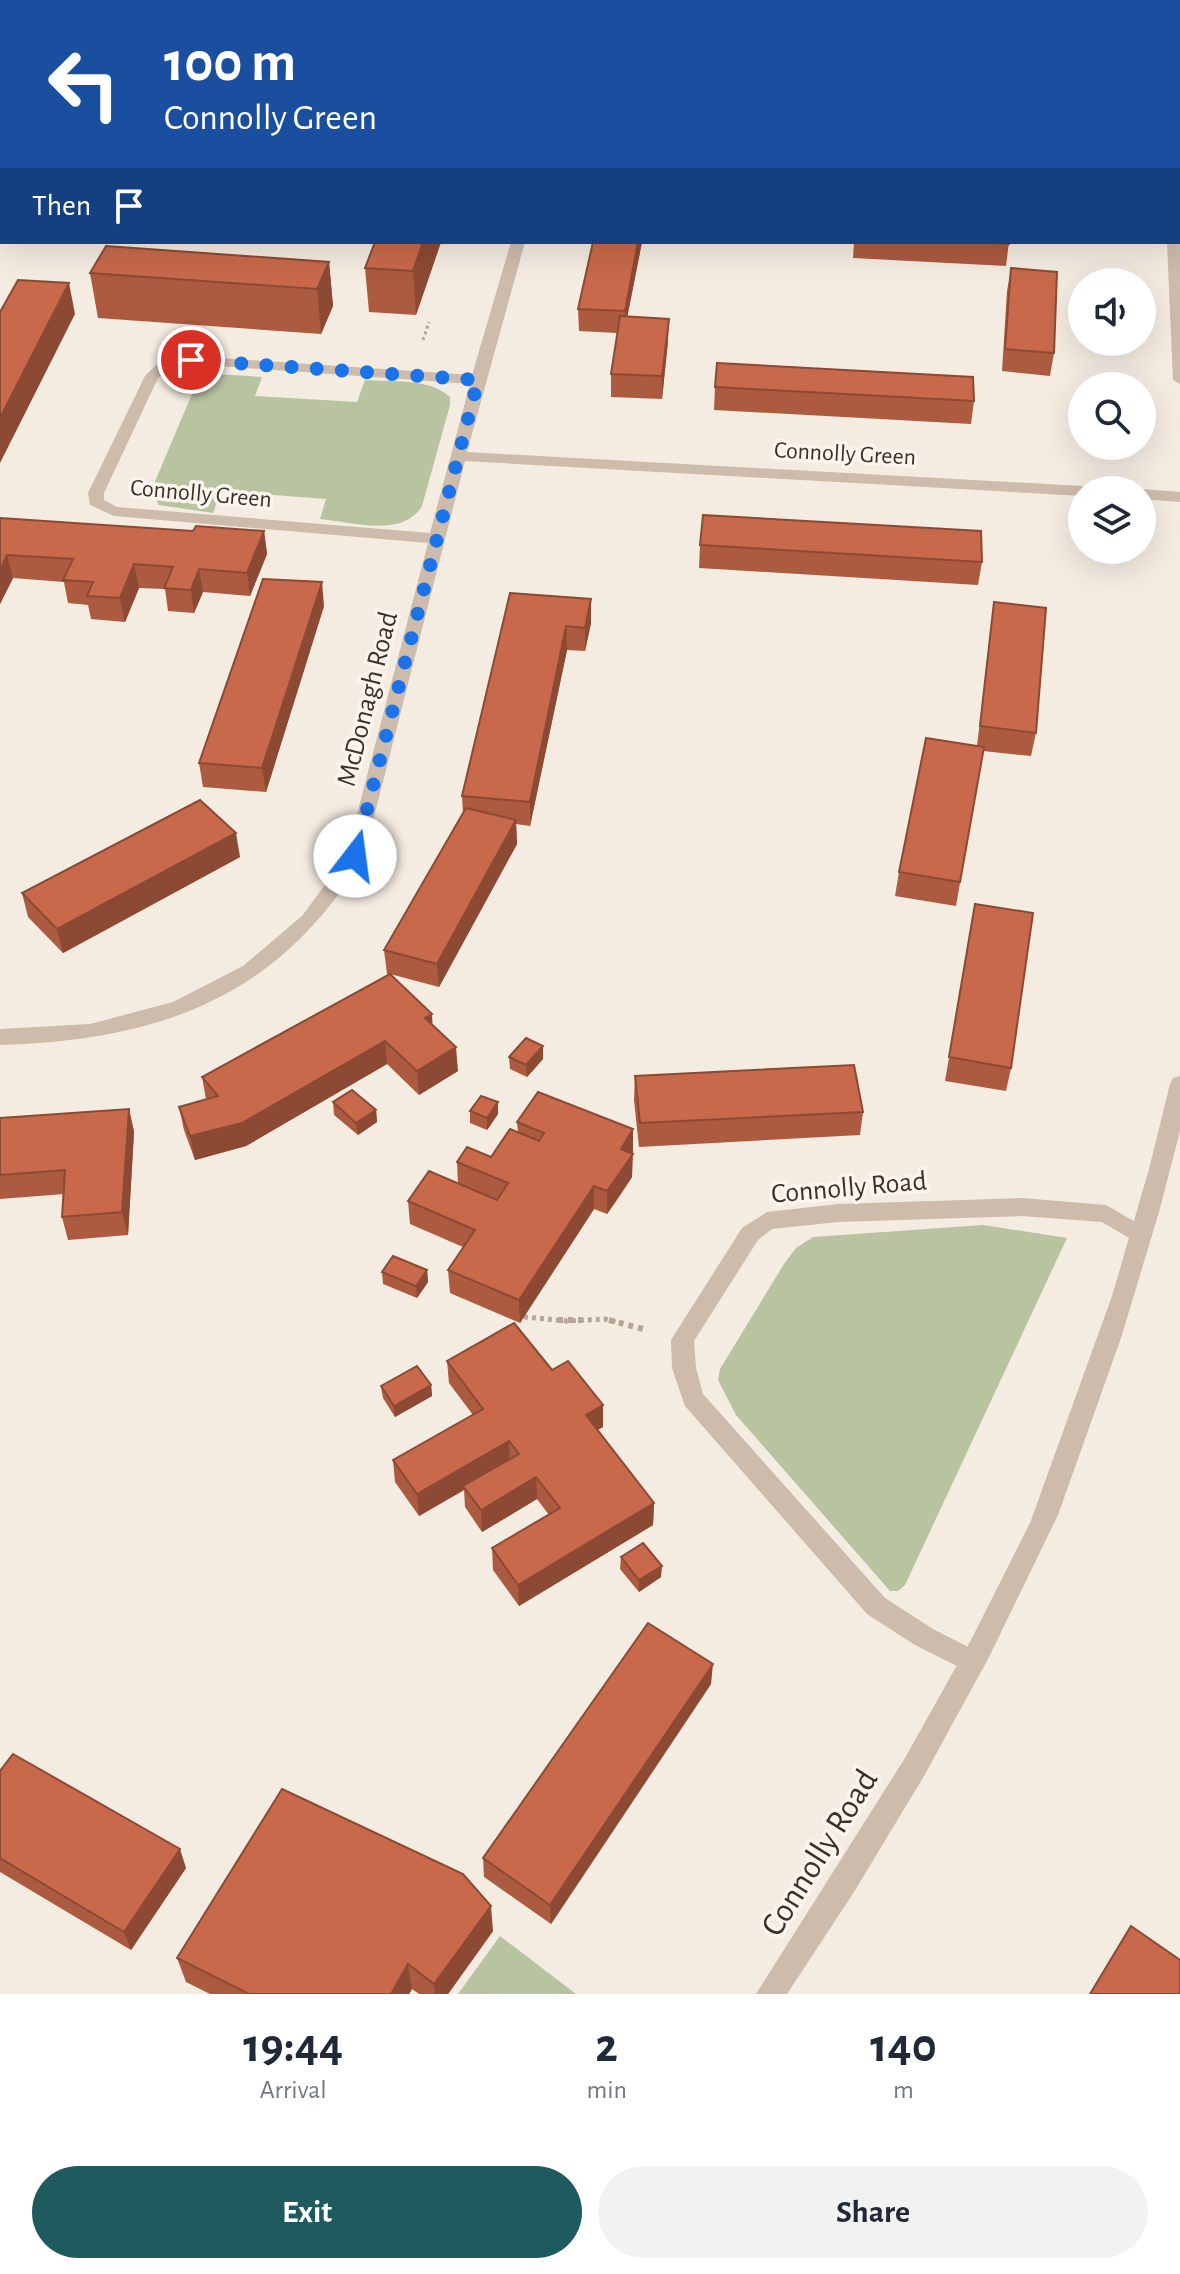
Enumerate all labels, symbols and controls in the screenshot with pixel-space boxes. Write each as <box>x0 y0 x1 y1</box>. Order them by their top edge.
icon: left <box>32 32 136 136</box>
text: 100 m <box>164 35 296 91</box>
text: Connolly Green <box>164 100 377 136</box>
icon: arrive <box>107 184 151 228</box>
text: Then <box>32 191 91 221</box>
map controls <box>1068 268 1156 564</box>
button: sound <box>1068 268 1156 356</box>
pin <box>157 326 225 394</box>
icon: arrive <box>169 338 213 382</box>
button: search <box>1068 372 1156 460</box>
street label: Connolly Green <box>773 438 917 470</box>
street label: Connolly Green <box>129 476 273 512</box>
button: layers <box>1068 476 1156 564</box>
street label: McDonagh Road <box>333 609 403 789</box>
position arrow <box>313 814 397 898</box>
street label: Connolly Road <box>770 1167 928 1209</box>
street label: Connolly Road <box>755 1764 885 1942</box>
text: 19:44 <box>243 2023 343 2071</box>
text: 2 <box>595 2023 618 2071</box>
text: 140 <box>870 2023 937 2071</box>
text: Arrival <box>260 2077 327 2103</box>
text: min <box>586 2077 627 2103</box>
text: m <box>893 2077 914 2103</box>
button: Exit <box>32 2166 582 2258</box>
button: Share <box>598 2166 1148 2258</box>

